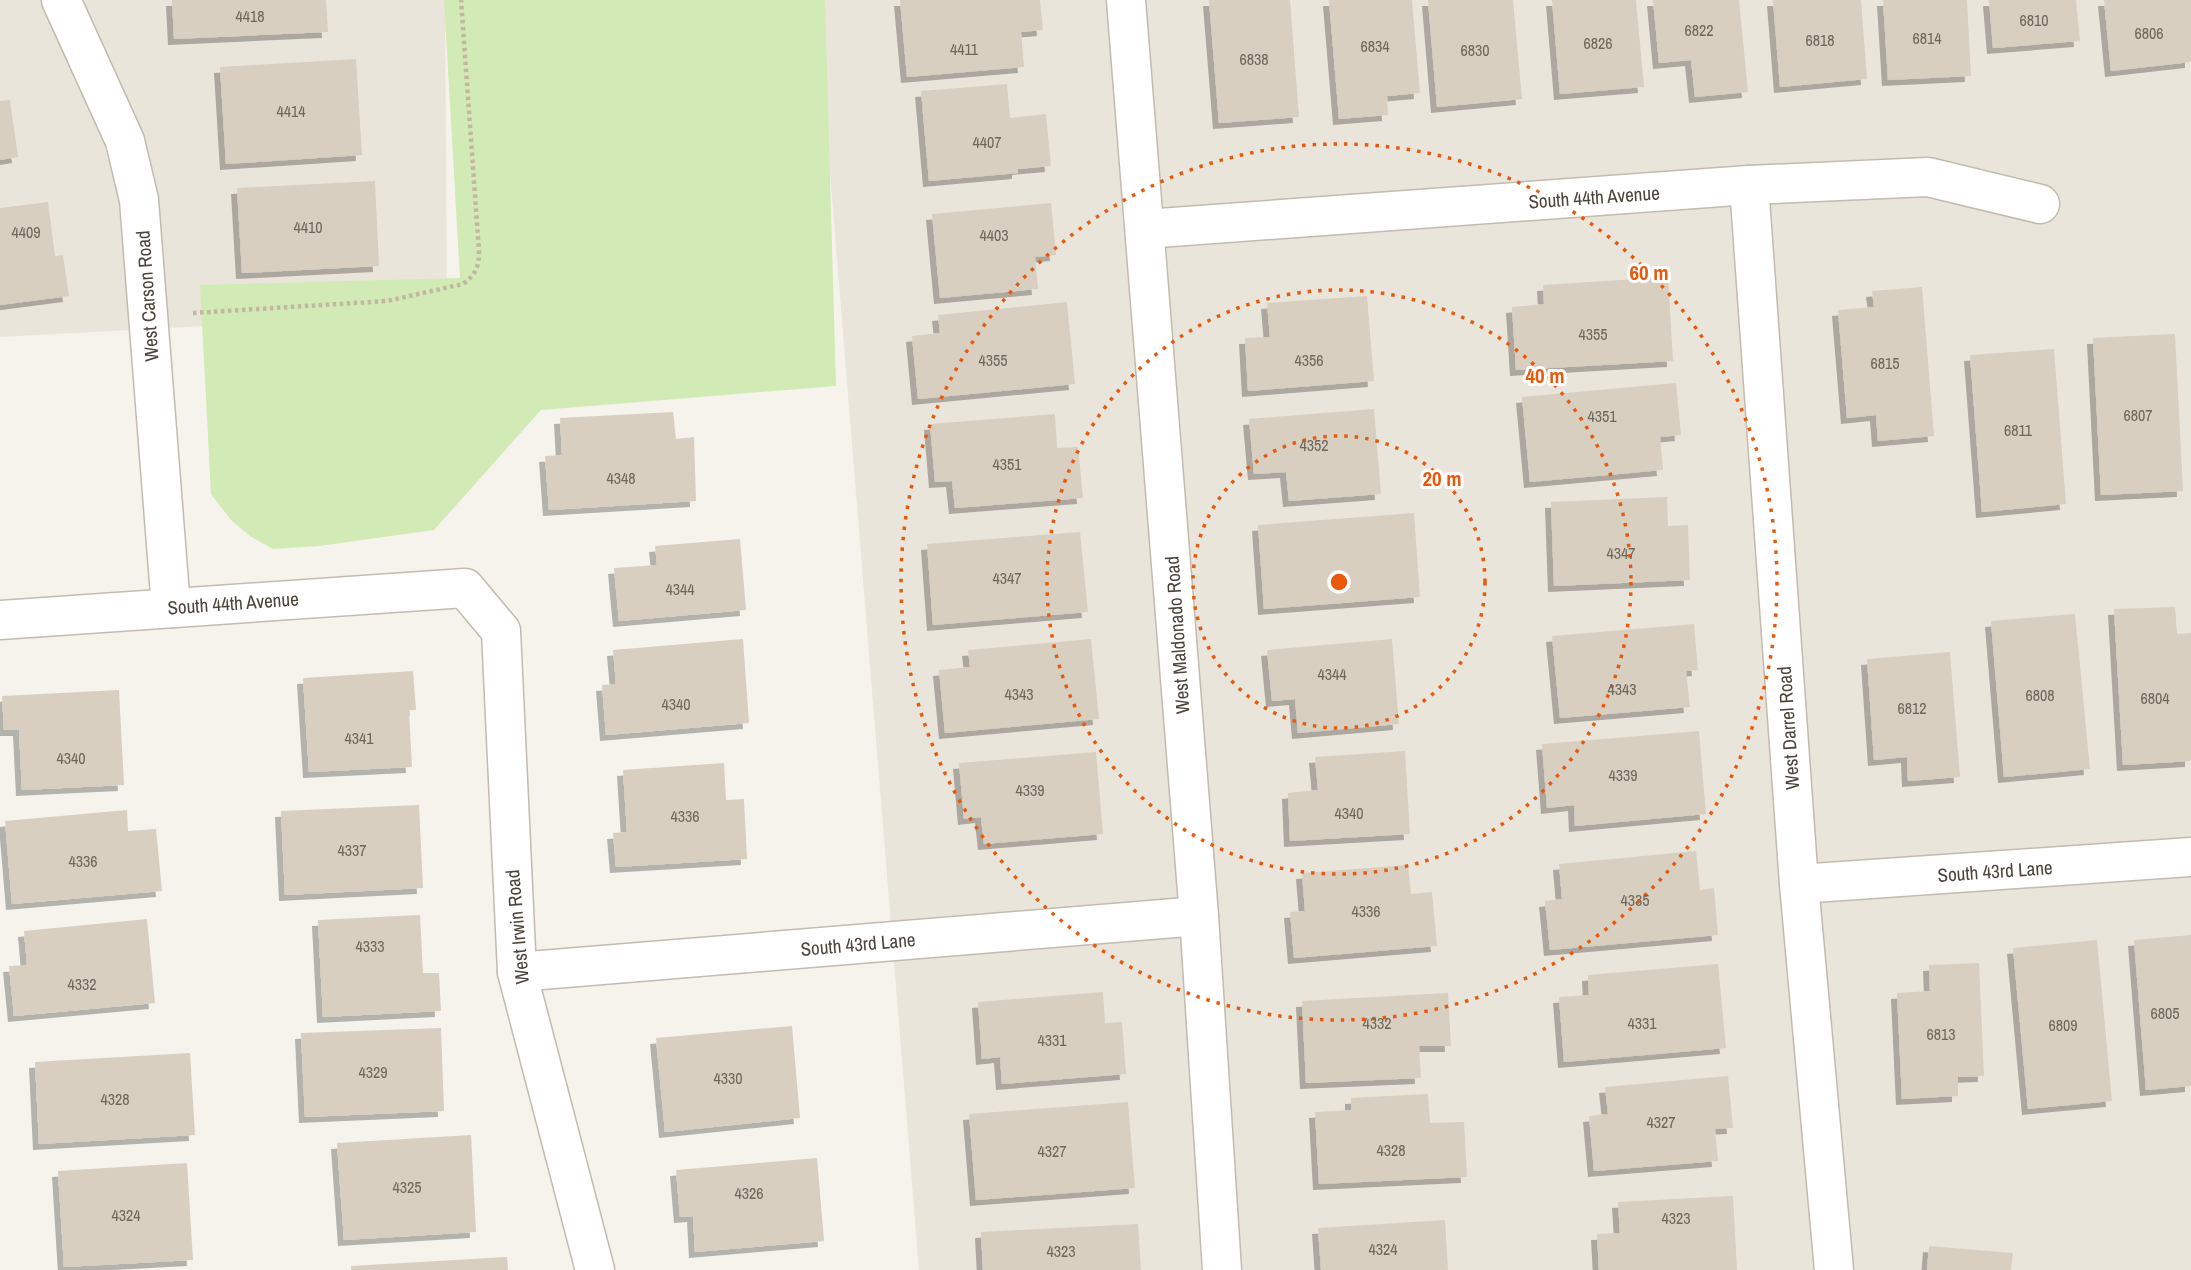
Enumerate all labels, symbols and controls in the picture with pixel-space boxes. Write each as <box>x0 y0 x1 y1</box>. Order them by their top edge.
house number: 4418 <box>235 5 265 27</box>
house number: 6810 <box>2019 9 2049 31</box>
house number: 6822 <box>1684 19 1714 41</box>
house number: 6806 <box>2134 22 2164 44</box>
house number: 6814 <box>1912 27 1942 49</box>
house number: 6818 <box>1805 29 1835 51</box>
house number: 6826 <box>1583 32 1613 54</box>
house number: 6834 <box>1360 35 1390 57</box>
house number: 4411 <box>950 38 979 60</box>
house number: 6830 <box>1460 39 1490 61</box>
house number: 6838 <box>1239 48 1269 70</box>
house number: 4414 <box>276 100 306 122</box>
house number: 4407 <box>972 131 1002 153</box>
street label: South 44th Avenue <box>1528 179 1660 215</box>
house number: 4410 <box>293 216 323 238</box>
house number: 4409 <box>11 221 41 243</box>
house number: 4403 <box>979 224 1009 246</box>
street label: West Carson Road <box>129 230 165 362</box>
text: 60 m <box>1629 258 1669 287</box>
house number: 4355 <box>1578 323 1608 345</box>
house number: 4355 <box>978 349 1008 371</box>
house number: 4356 <box>1294 349 1324 371</box>
house number: 6815 <box>1870 352 1900 374</box>
text: 40 m <box>1525 361 1565 390</box>
house number: 6807 <box>2123 404 2153 426</box>
house number: 4351 <box>1587 405 1617 427</box>
house number: 6811 <box>2004 419 2033 441</box>
house number: 4352 <box>1299 434 1329 456</box>
house number: 4351 <box>992 453 1022 475</box>
text: 20 m <box>1422 464 1462 493</box>
house number: 4348 <box>606 467 636 489</box>
house number: 4347 <box>1606 542 1636 564</box>
street label: West Maldonado Road <box>1159 555 1195 715</box>
house number: 4347 <box>992 567 1022 589</box>
centre of rings <box>1327 570 1351 594</box>
house number: 4344 <box>665 578 695 600</box>
street label: South 44th Avenue <box>167 585 299 621</box>
house number: 4344 <box>1317 663 1347 685</box>
street label: West Darrel Road <box>1771 665 1805 791</box>
house number: 4343 <box>1607 678 1637 700</box>
house number: 4343 <box>1004 683 1034 705</box>
house number: 6808 <box>2025 684 2055 706</box>
house number: 6804 <box>2140 687 2170 709</box>
house number: 4340 <box>661 693 691 715</box>
house number: 6812 <box>1897 697 1927 719</box>
house number: 4341 <box>344 727 374 749</box>
house number: 4340 <box>56 747 86 769</box>
house number: 4339 <box>1608 764 1638 786</box>
house number: 4339 <box>1015 779 1045 801</box>
house number: 4340 <box>1334 802 1364 824</box>
house number: 4336 <box>670 805 700 827</box>
house number: 4337 <box>337 839 367 861</box>
house number: 4336 <box>68 850 98 872</box>
street label: South 43rd Lane <box>1937 854 2053 888</box>
street label: West Irwin Road <box>499 869 535 985</box>
house number: 4335 <box>1620 889 1650 911</box>
house number: 4336 <box>1351 900 1381 922</box>
street label: South 43rd Lane <box>799 926 917 962</box>
house number: 4333 <box>355 935 385 957</box>
house number: 4332 <box>67 973 97 995</box>
house number: 6805 <box>2150 1002 2180 1024</box>
house number: 4332 <box>1362 1012 1392 1034</box>
house number: 4331 <box>1627 1012 1657 1034</box>
house number: 6809 <box>2048 1014 2078 1036</box>
house number: 6813 <box>1926 1023 1956 1045</box>
house number: 4331 <box>1037 1029 1067 1051</box>
house number: 4329 <box>358 1061 388 1083</box>
house number: 4330 <box>713 1067 743 1089</box>
house number: 4328 <box>100 1088 130 1110</box>
house number: 4327 <box>1646 1111 1676 1133</box>
house number: 4328 <box>1376 1139 1406 1161</box>
house number: 4327 <box>1037 1140 1067 1162</box>
house number: 4325 <box>392 1176 422 1198</box>
house number: 4326 <box>734 1182 764 1204</box>
house number: 4324 <box>111 1204 141 1226</box>
house number: 4323 <box>1661 1207 1691 1229</box>
house number: 4324 <box>1368 1238 1398 1260</box>
house number: 4323 <box>1046 1240 1076 1262</box>

